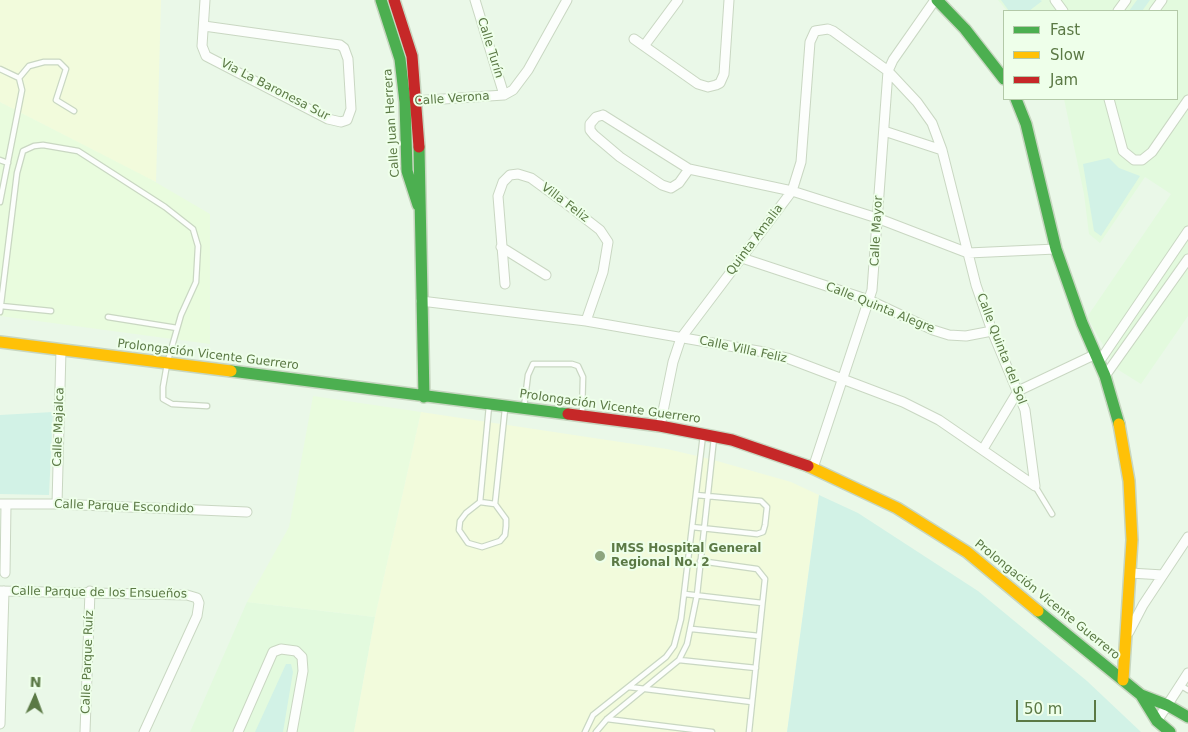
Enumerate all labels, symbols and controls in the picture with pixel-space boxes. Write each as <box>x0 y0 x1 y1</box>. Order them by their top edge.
legend <box>1003 10 1178 100</box>
street label: Calle Turín <box>474 16 506 80</box>
text: Fast <box>1050 21 1080 39</box>
text: Slow <box>1050 46 1085 64</box>
street label: Via La Baronesa Sur <box>218 56 332 124</box>
street label: Calle Juan Herrera <box>381 68 403 178</box>
text: Jam <box>1050 71 1078 89</box>
street label: Calle Verona <box>414 89 490 109</box>
street label: Villa Feliz <box>538 180 592 226</box>
street label: Calle Mayor <box>868 195 886 267</box>
street label: Quinta Amalia <box>724 202 786 278</box>
street label: Calle Quinta Alegre <box>823 280 937 336</box>
street label: Calle Quinta del Sol <box>973 291 1029 407</box>
street label: Calle Villa Feliz <box>698 334 788 366</box>
street label: Prolongación Vicente Guerrero <box>116 337 300 373</box>
street label: Calle Majalca <box>50 387 68 467</box>
street label: Prolongación Vicente Guerrero <box>518 387 702 427</box>
street label: Calle Parque Escondido <box>54 497 194 517</box>
street label: Prolongación Vicente Guerrero <box>971 537 1123 663</box>
place label: IMSS Hospital General Regional No. 2 <box>611 542 761 570</box>
marker: IMSS Hospital General Regional No. 2 <box>593 549 607 563</box>
street label: Calle Parque de los Ensueños <box>11 584 187 602</box>
street label: Calle Parque Ruíz <box>79 610 97 714</box>
north arrow <box>10 672 60 722</box>
text: N <box>29 674 42 690</box>
scale bar <box>1018 690 1098 722</box>
text: 50 m <box>1024 700 1062 718</box>

